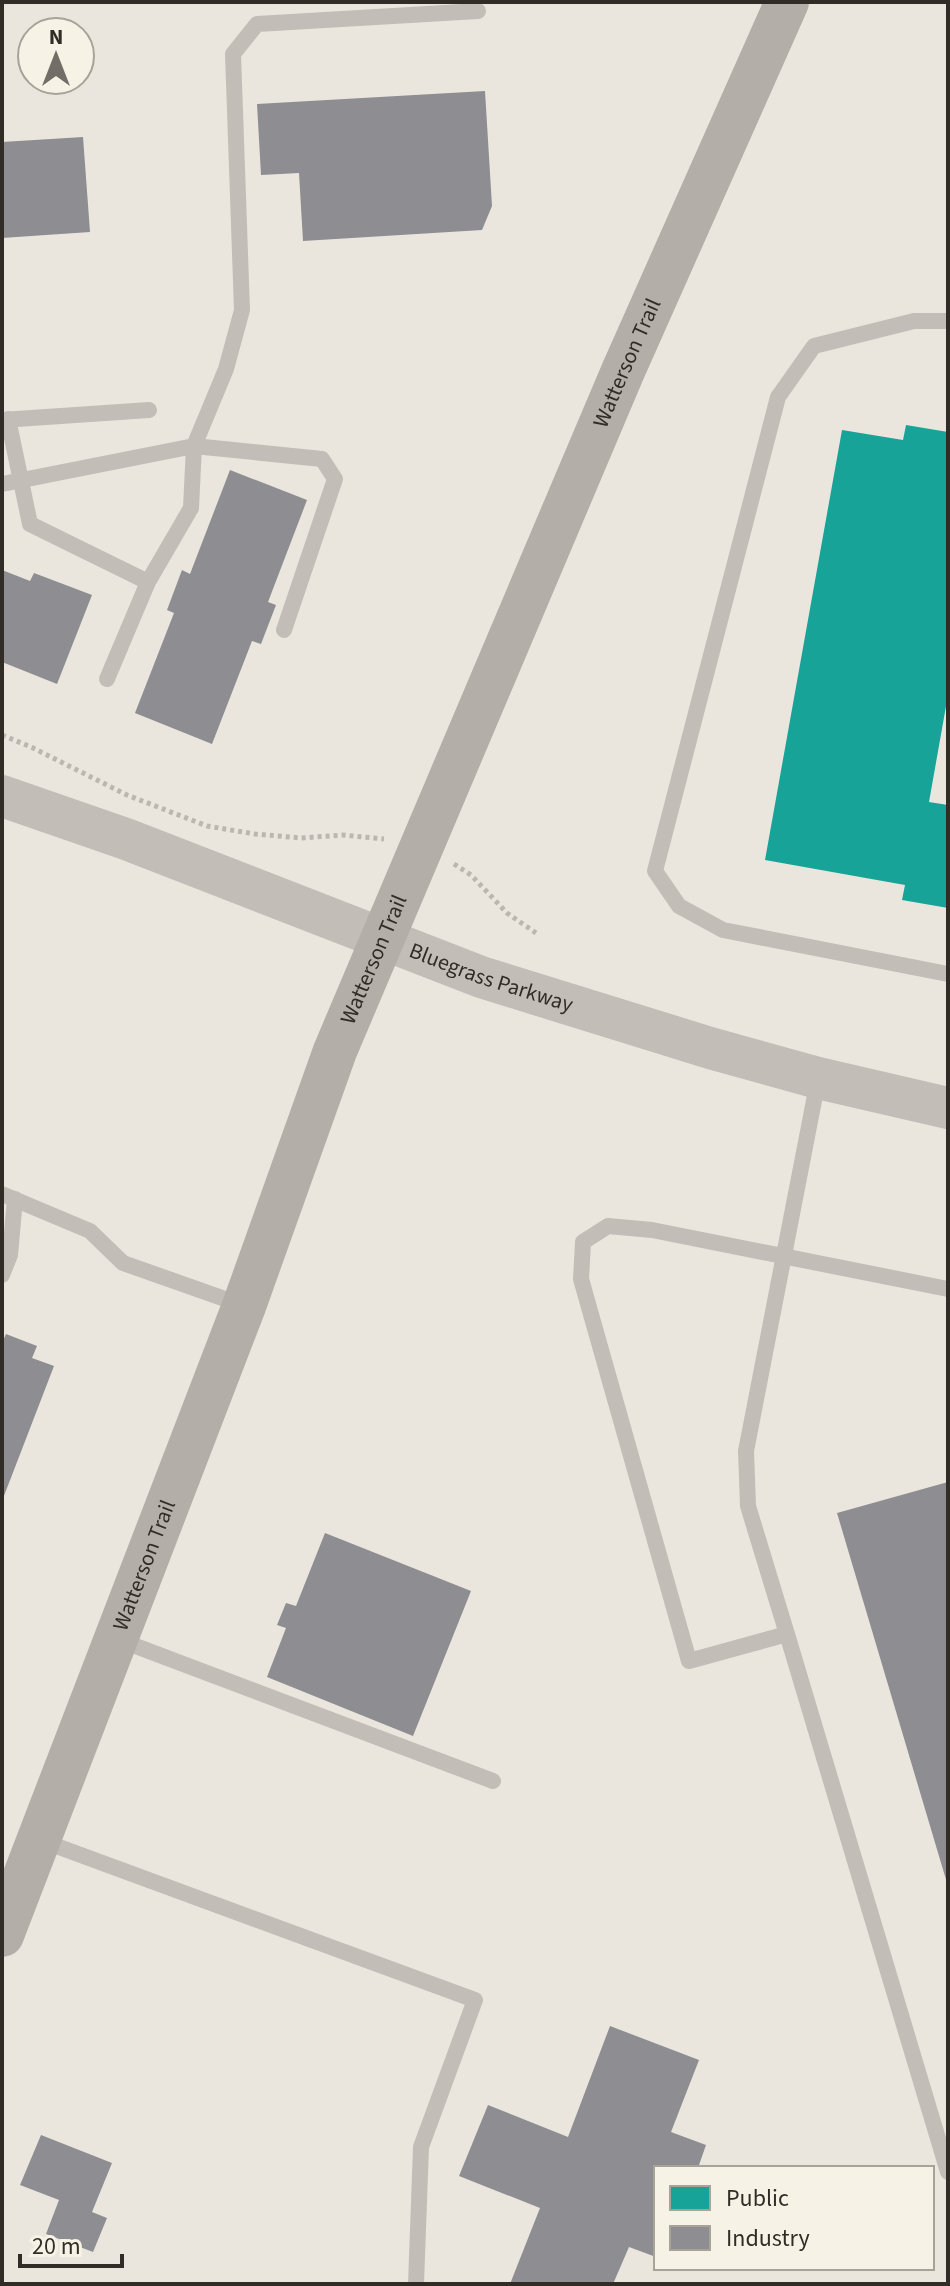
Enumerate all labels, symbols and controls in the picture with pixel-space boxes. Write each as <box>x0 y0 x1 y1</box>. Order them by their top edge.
north arrow <box>16 16 96 96</box>
text: N <box>49 21 63 53</box>
street label: Watterson Trail <box>585 293 669 433</box>
street label: Watterson Trail <box>332 890 415 1029</box>
street label: Bluegrass Parkway <box>404 935 578 1021</box>
street label: Watterson Trail <box>104 1495 184 1636</box>
legend <box>654 2166 934 2270</box>
text: Public <box>726 2181 789 2216</box>
scale bar <box>20 2218 122 2268</box>
text: Industry <box>726 2221 810 2256</box>
text: 20 m <box>32 2229 81 2264</box>

